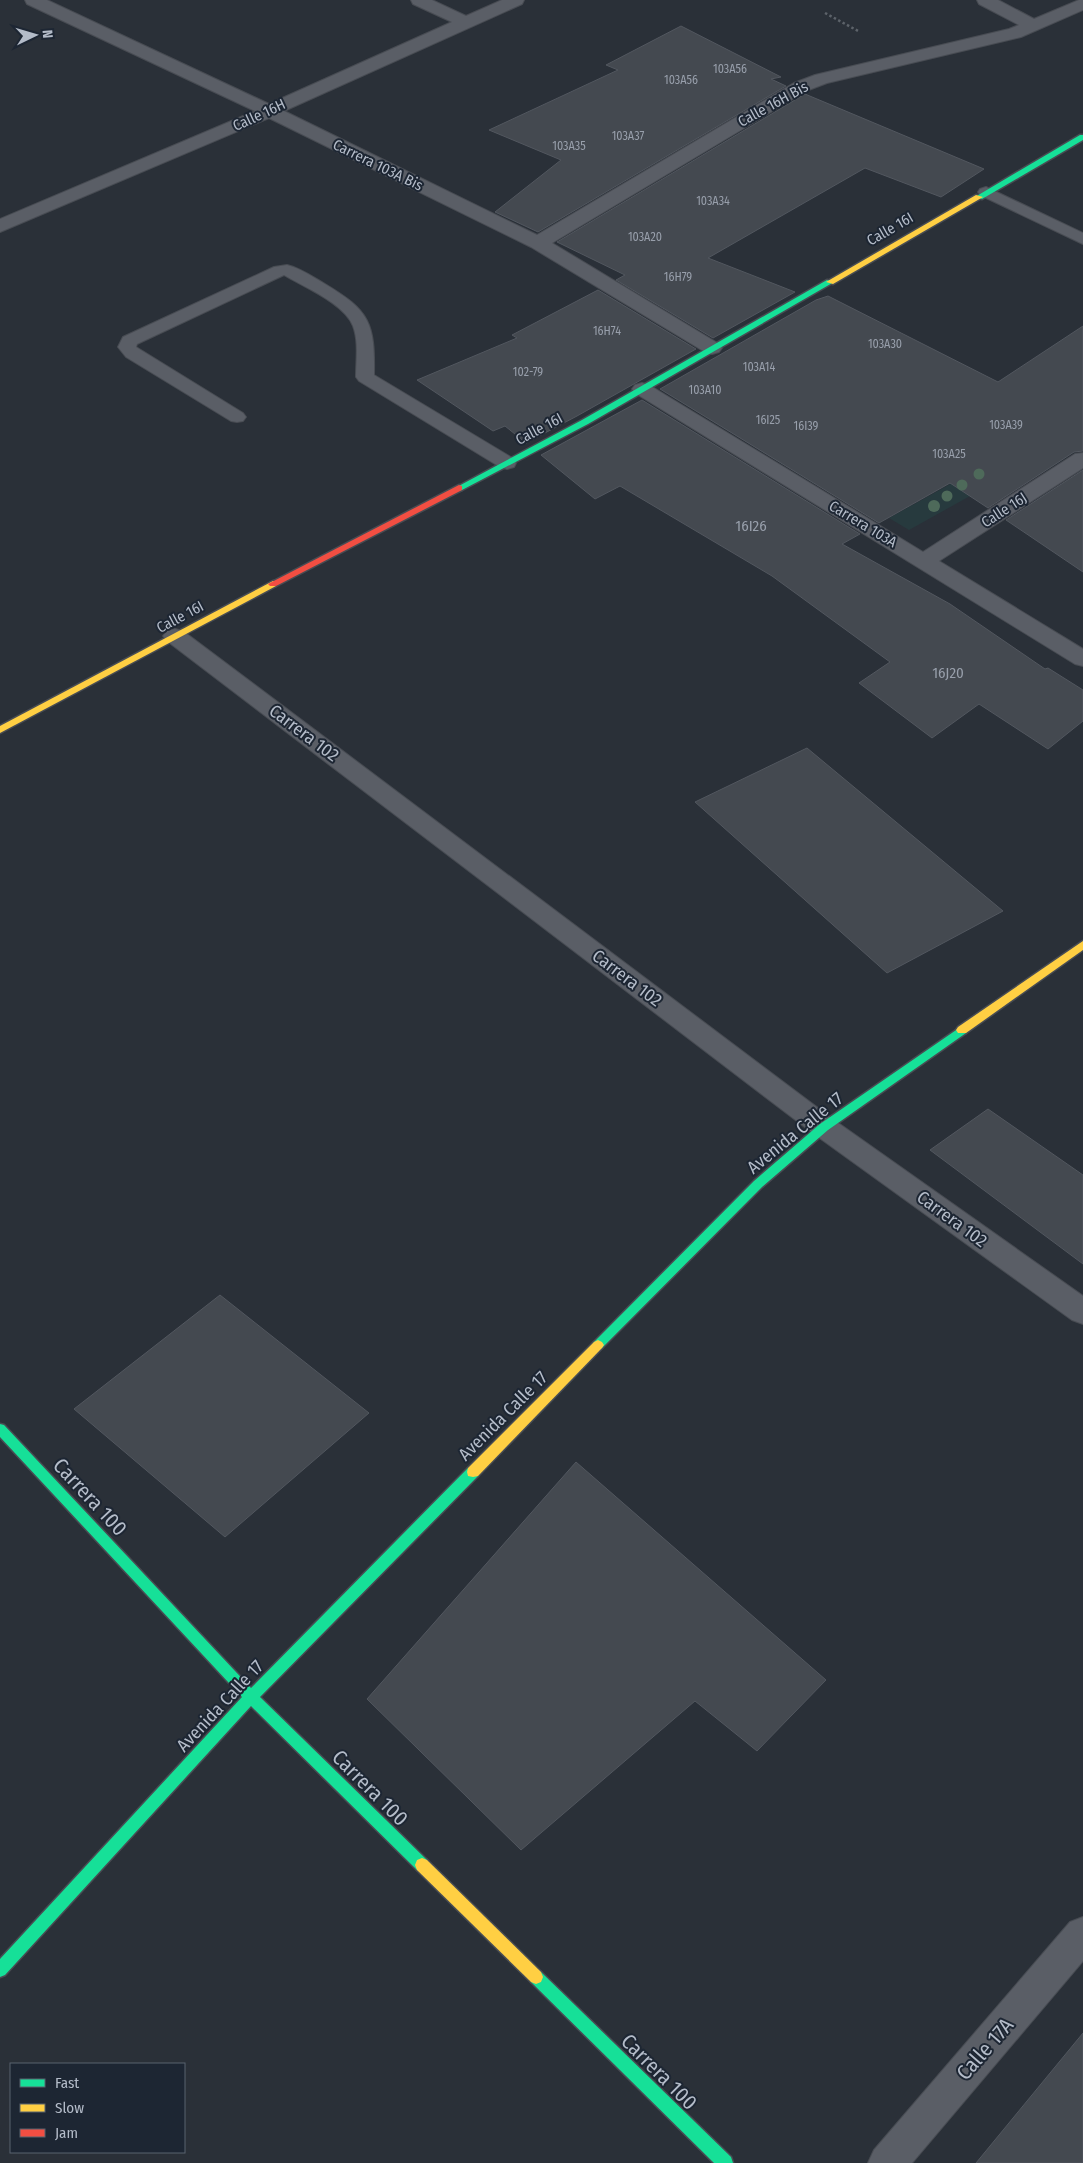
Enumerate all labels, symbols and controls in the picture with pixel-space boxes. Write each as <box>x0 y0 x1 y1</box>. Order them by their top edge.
north arrow <box>10 10 60 60</box>
text: N <box>39 29 56 39</box>
house number: 103A56 <box>713 62 747 76</box>
house number: 103A56 <box>664 73 698 87</box>
street label: Calle 16H Bis <box>735 77 811 131</box>
street label: Calle 16H <box>230 95 288 135</box>
house number: 103A37 <box>612 129 645 143</box>
street label: Carrera 103A Bis <box>330 135 426 195</box>
house number: 103A35 <box>552 139 586 153</box>
house number: 103A34 <box>696 194 730 208</box>
street label: Calle 16I <box>864 209 916 249</box>
house number: 103A20 <box>628 230 662 244</box>
house number: 16H79 <box>664 270 692 284</box>
house number: 16H74 <box>593 324 621 338</box>
house number: 103A30 <box>868 337 902 351</box>
house number: 103A14 <box>743 360 775 374</box>
house number: 102-79 <box>513 365 543 379</box>
house number: 103A10 <box>689 383 721 397</box>
street label: Calle 16I <box>512 409 566 449</box>
house number: 16I25 <box>756 413 781 427</box>
house number: 103A39 <box>989 418 1023 432</box>
house number: 16I39 <box>794 419 819 433</box>
house number: 103A25 <box>932 447 966 461</box>
street label: Calle 16J <box>978 489 1030 531</box>
street label: Carrera 103A <box>826 497 900 551</box>
house number: 16I26 <box>735 517 767 535</box>
street label: Calle 16I <box>153 597 207 637</box>
house number: 16J20 <box>932 664 964 682</box>
street label: Carrera 102 <box>265 700 343 766</box>
street label: Carrera 102 <box>588 945 666 1011</box>
street label: Avenida Calle 17 <box>742 1087 848 1179</box>
street label: Carrera 102 <box>913 1186 992 1252</box>
street label: Avenida Calle 17 <box>454 1367 552 1465</box>
street label: Carrera 100 <box>47 1453 133 1541</box>
street label: Avenida Calle 17 <box>172 1656 268 1756</box>
street label: Carrera 100 <box>326 1744 414 1832</box>
street label: Calle 17A <box>951 2013 1019 2085</box>
street label: Carrera 100 <box>615 2028 703 2116</box>
legend <box>10 2063 185 2153</box>
text: Fast <box>55 2074 79 2092</box>
text: Slow <box>55 2099 84 2117</box>
text: Jam <box>55 2124 78 2142</box>

